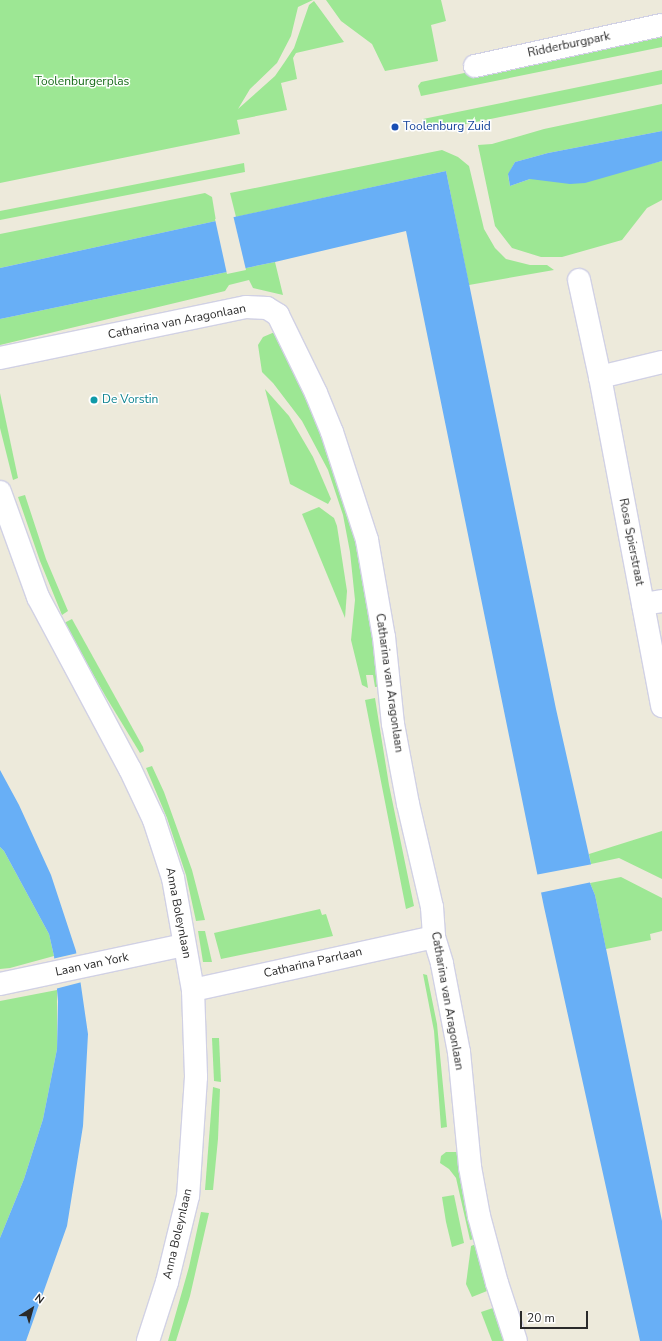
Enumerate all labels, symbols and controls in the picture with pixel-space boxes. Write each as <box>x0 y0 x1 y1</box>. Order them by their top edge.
street label: Ridderburgpark <box>526 29 612 61</box>
park label: Toolenburgerplas <box>35 75 129 89</box>
place label: Toolenburg Zuid <box>403 120 491 134</box>
marker: Toolenburg Zuid <box>390 122 400 132</box>
street label: Catharina van Aragonlaan <box>107 302 247 342</box>
place label: De Vorstin <box>102 393 158 407</box>
marker: De Vorstin <box>89 395 99 405</box>
street label: Rosa Spierstraat <box>615 497 647 587</box>
street label: Catharina van Aragonlaan <box>372 613 406 753</box>
street label: Anna Boleynlaan <box>162 866 194 960</box>
street label: Catharina van Aragonlaan <box>428 931 466 1071</box>
street label: Catharina Parrlaan <box>263 945 363 981</box>
street label: Laan van York <box>54 950 130 980</box>
street label: Anna Boleynlaan <box>161 1187 195 1281</box>
north arrow <box>12 1289 52 1329</box>
text: N <box>32 1291 47 1307</box>
scale bar <box>522 1303 590 1329</box>
text: 20 m <box>527 1310 555 1326</box>

